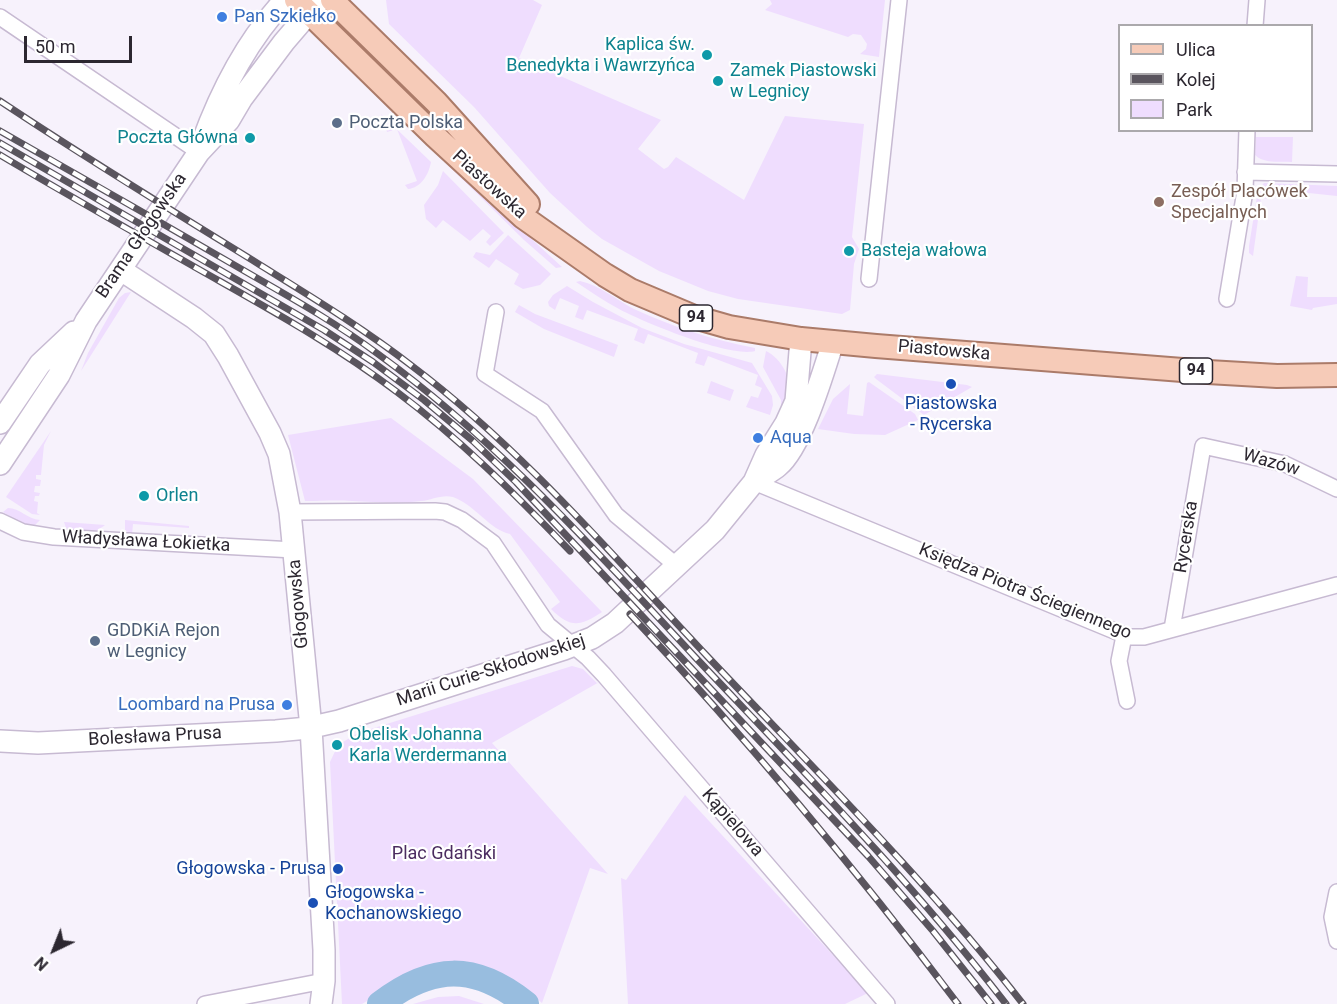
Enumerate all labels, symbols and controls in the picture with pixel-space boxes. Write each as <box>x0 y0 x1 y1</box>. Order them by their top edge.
place label: Pan Szkiełko <box>234 6 336 28</box>
marker: Pan Szkiełko <box>215 10 229 24</box>
scale bar <box>27 24 135 62</box>
legend <box>1118 24 1313 132</box>
place label: Kaplica św. Benedykta i Wawrzyńca <box>506 34 695 76</box>
text: 50 m <box>35 36 75 57</box>
text: Ulica <box>1176 39 1216 60</box>
marker: Kaplica św. Benedykta i Wawrzyńca <box>700 48 714 62</box>
place label: Zamek Piastowski w Legnicy <box>730 60 877 103</box>
text: Kolej <box>1176 69 1216 90</box>
marker: Zamek Piastowski w Legnicy <box>711 74 725 88</box>
text: Park <box>1176 99 1212 120</box>
place label: Poczta Polska <box>349 112 463 134</box>
marker: Poczta Polska <box>330 116 344 130</box>
place label: Poczta Główna <box>117 127 238 149</box>
marker: Poczta Główna <box>243 131 257 145</box>
street label: Piastowska <box>447 146 531 224</box>
street label: Brama Głogowska <box>92 169 192 303</box>
place label: Zespół Placówek Specjalnych <box>1171 181 1308 224</box>
marker: Zespół Placówek Specjalnych <box>1152 195 1166 209</box>
place label: Basteja wałowa <box>861 240 987 262</box>
marker: Basteja wałowa <box>842 244 856 258</box>
road number: 94 <box>680 305 712 331</box>
street label: Piastowska <box>897 336 991 366</box>
road number: 94 <box>1180 358 1212 384</box>
marker: Piastowska - Rycerska <box>944 377 958 391</box>
place label: Piastowska - Rycerska <box>905 393 997 436</box>
place label: Aqua <box>770 427 812 449</box>
marker: Aqua <box>751 431 765 445</box>
street label: Wazów <box>1240 445 1302 481</box>
place label: Orlen <box>156 485 198 507</box>
marker: Orlen <box>137 489 151 503</box>
street label: Rycerska <box>1171 499 1203 575</box>
street label: Władysława Łokietka <box>61 527 231 557</box>
street label: Księdza Piotra Ściegiennego <box>915 539 1135 645</box>
street label: Głogowska <box>284 558 314 650</box>
place label: GDDKiA Rejon w Legnicy <box>107 620 220 662</box>
street label: Marii Curie-Skłodowskiej <box>394 630 588 712</box>
marker: GDDKiA Rejon w Legnicy <box>88 634 102 648</box>
place label: Loombard na Prusa <box>118 694 275 716</box>
marker: Loombard na Prusa <box>280 698 294 712</box>
street label: Bolesława Prusa <box>88 723 222 751</box>
place label: Obelisk Johanna Karla Werdermanna <box>349 724 507 766</box>
marker: Obelisk Johanna Karla Werdermanna <box>330 738 344 752</box>
street label: Kąpielowa <box>697 785 767 861</box>
park label: Plac Gdański <box>392 843 496 865</box>
place label: Głogowska - Prusa <box>176 858 326 880</box>
marker: Głogowska - Prusa <box>331 862 345 876</box>
place label: Głogowska - Kochanowskiego <box>325 882 462 924</box>
marker: Głogowska - Kochanowskiego <box>306 896 320 910</box>
north arrow <box>24 920 84 980</box>
text: N <box>31 953 52 974</box>

